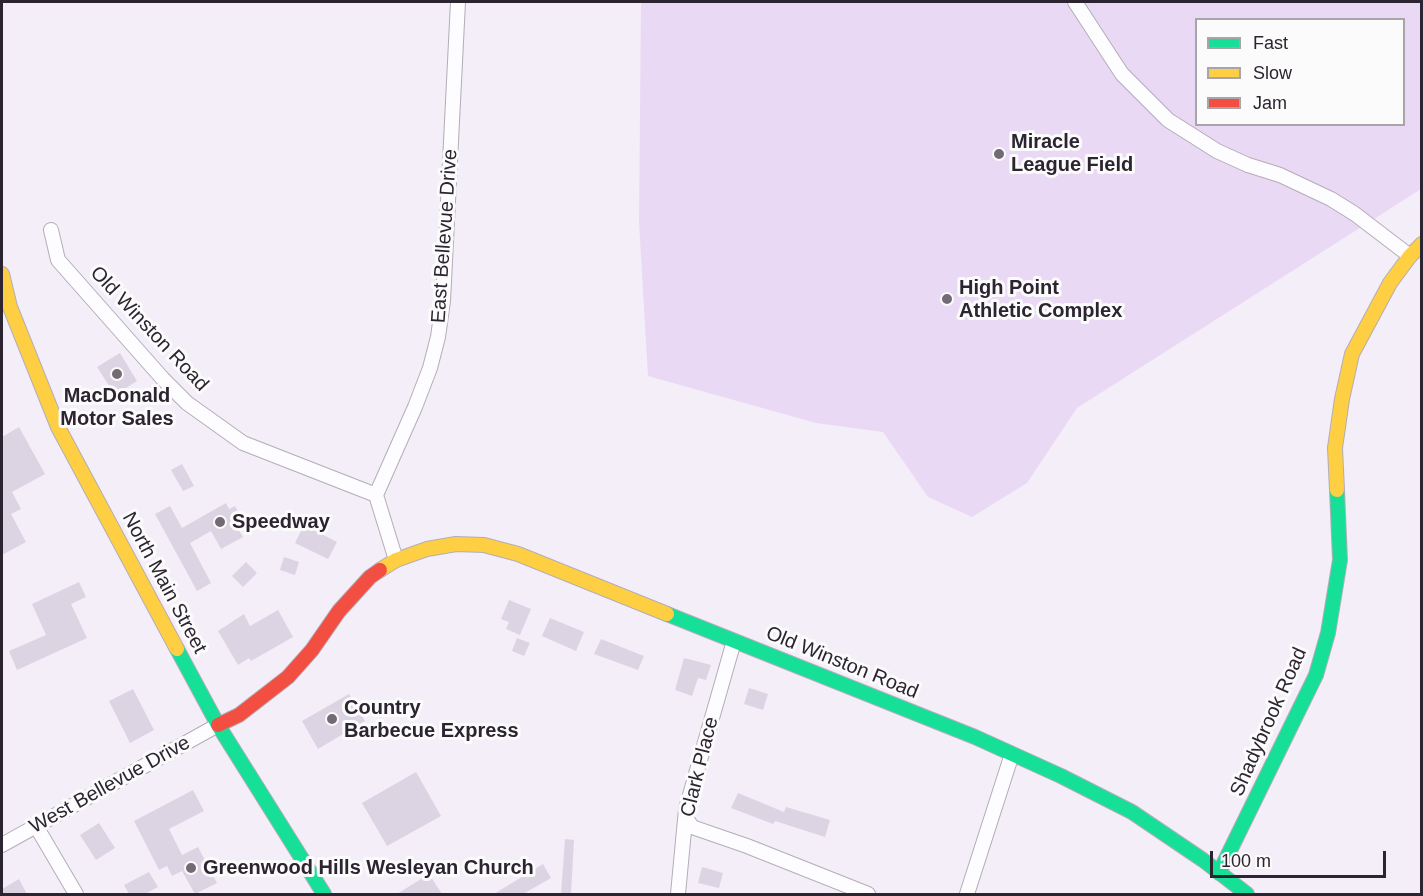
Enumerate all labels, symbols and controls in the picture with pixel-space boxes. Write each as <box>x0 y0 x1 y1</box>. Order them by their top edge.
legend <box>1195 18 1405 126</box>
text: Fast <box>1253 33 1288 53</box>
text: Slow <box>1253 63 1292 83</box>
text: Jam <box>1253 93 1287 113</box>
place label: Miracle League Field <box>1011 130 1133 177</box>
marker: Miracle League Field <box>992 147 1006 161</box>
street label: East Bellevue Drive <box>427 148 463 324</box>
street label: Old Winston Road <box>85 261 213 397</box>
place label: High Point Athletic Complex <box>959 276 1122 323</box>
marker: High Point Athletic Complex <box>940 292 954 306</box>
marker: MacDonald Motor Sales <box>110 367 124 381</box>
place label: MacDonald Motor Sales <box>60 384 174 431</box>
street label: North Main Street <box>117 508 211 658</box>
place label: Speedway <box>232 510 330 534</box>
marker: Speedway <box>213 515 227 529</box>
street label: Old Winston Road <box>762 621 922 705</box>
street label: Shadybrook Road <box>1225 644 1313 800</box>
place label: Country Barbecue Express <box>344 696 519 743</box>
marker: Country Barbecue Express <box>325 712 339 726</box>
street label: Clark Place <box>676 714 724 820</box>
street label: West Bellevue Drive <box>26 731 194 839</box>
scale bar <box>1213 839 1388 877</box>
text: 100 m <box>1221 851 1271 871</box>
place label: Greenwood Hills Wesleyan Church <box>203 856 534 880</box>
marker: Greenwood Hills Wesleyan Church <box>184 861 198 875</box>

